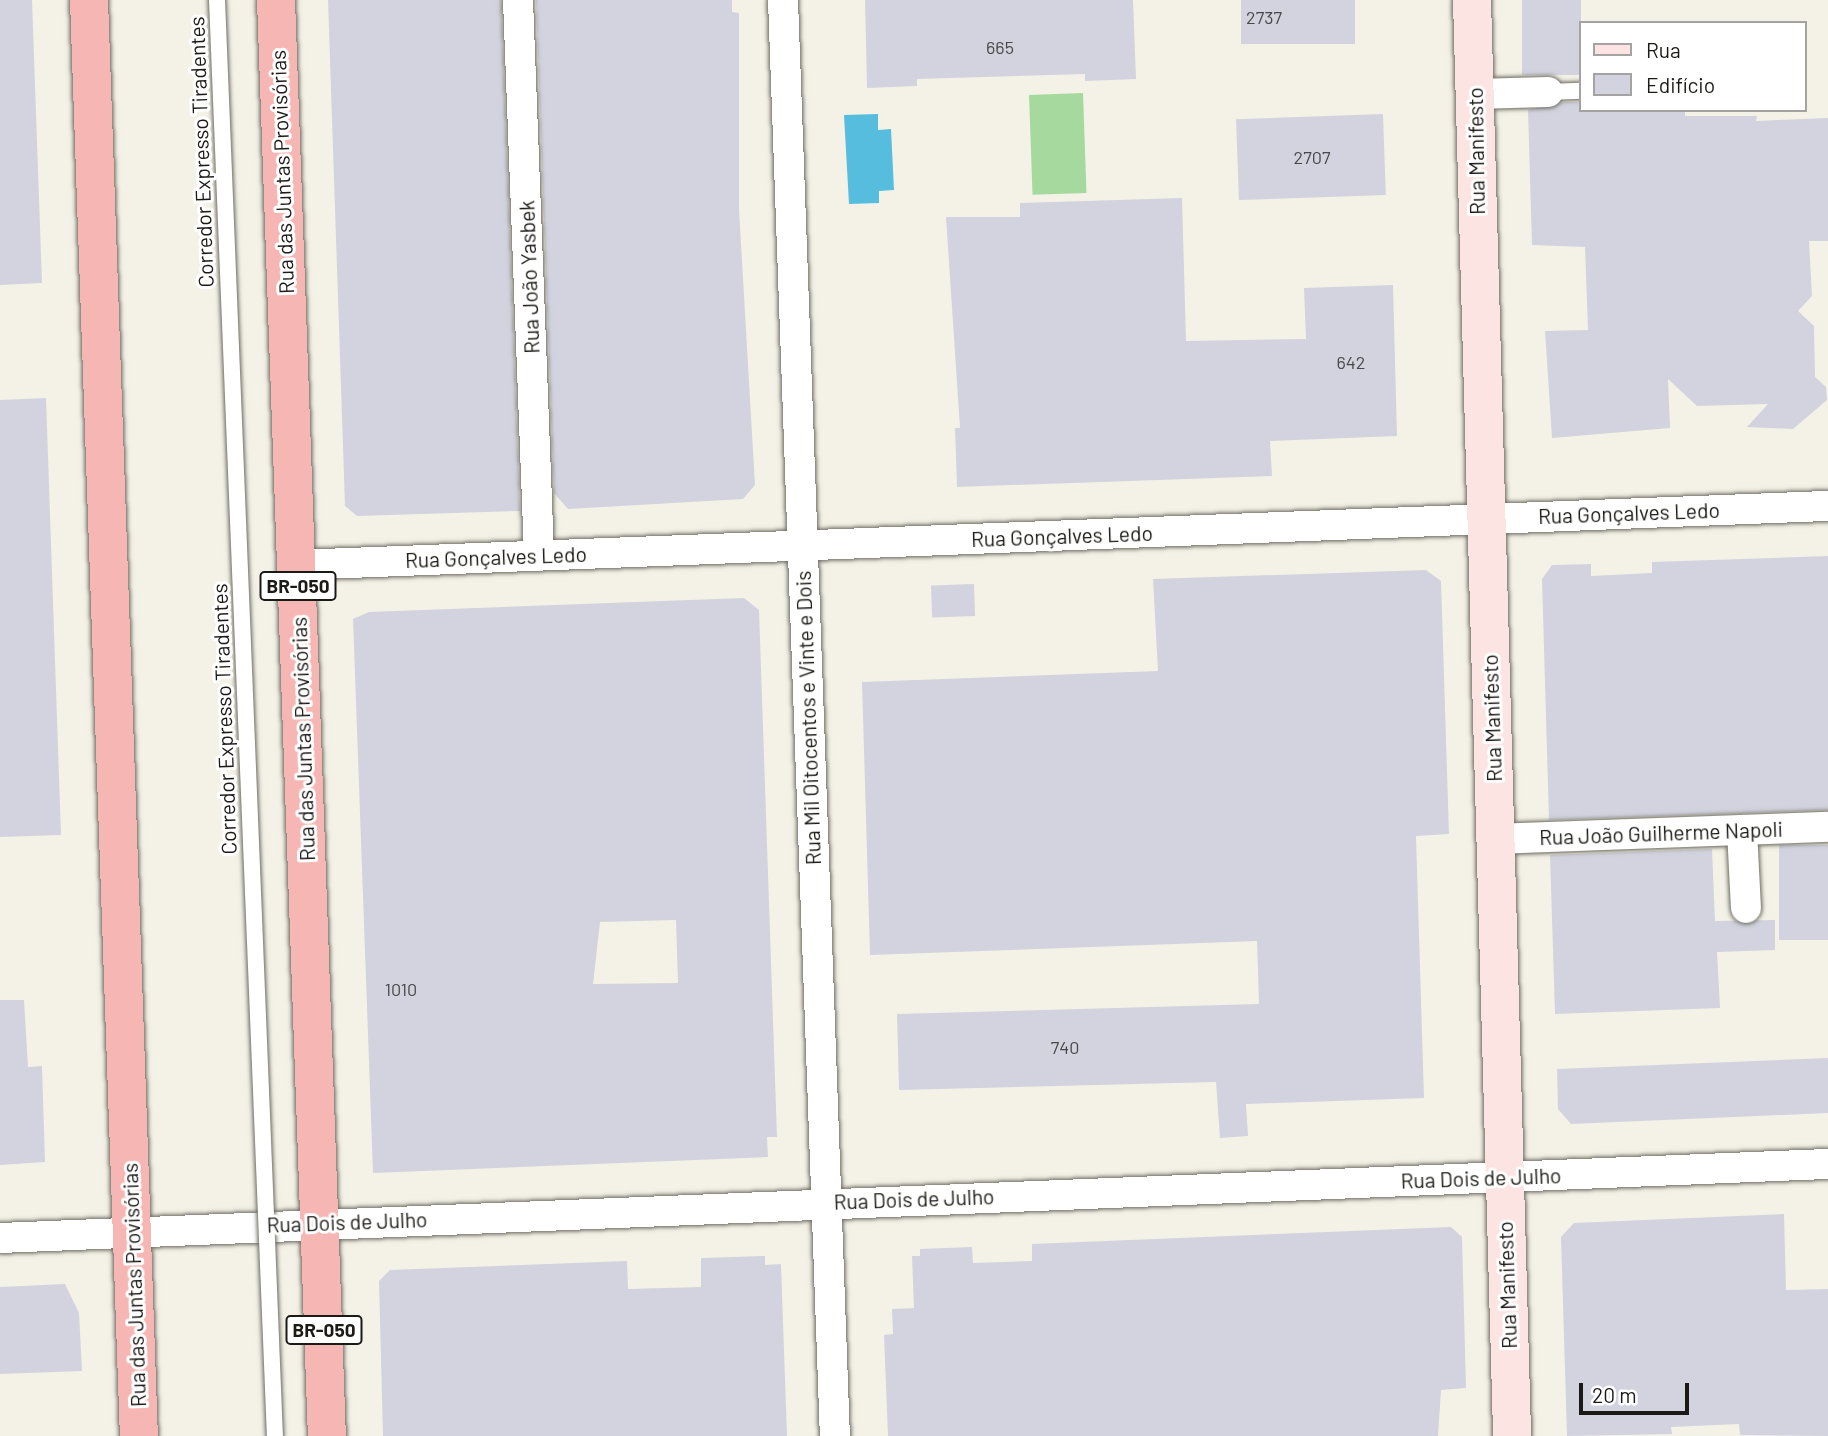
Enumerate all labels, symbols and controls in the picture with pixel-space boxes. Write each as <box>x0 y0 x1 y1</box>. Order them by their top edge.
house number: 2737 <box>1246 6 1282 28</box>
street label: Corredor Expresso Tiradentes <box>184 16 218 288</box>
legend <box>1580 21 1807 112</box>
house number: 665 <box>986 36 1014 58</box>
text: Rua <box>1646 37 1681 62</box>
street label: Rua das Juntas Provisórias <box>265 49 299 295</box>
text: Edifício <box>1646 72 1715 97</box>
street label: Rua Manifesto <box>1462 87 1490 215</box>
house number: 2707 <box>1294 146 1330 168</box>
street label: Rua João Yasbek <box>514 200 544 354</box>
house number: 642 <box>1337 351 1365 373</box>
street label: Rua Gonçalves Ledo <box>1538 497 1720 529</box>
street label: Rua Gonçalves Ledo <box>971 520 1153 552</box>
street label: Rua Gonçalves Ledo <box>405 541 587 573</box>
road number: BR-050 <box>260 570 336 601</box>
street label: Rua Mil Oitocentos e Vinte e Dois <box>790 570 826 866</box>
street label: Corredor Expresso Tiradentes <box>207 583 241 855</box>
street label: Rua das Juntas Provisórias <box>286 616 320 862</box>
street label: Rua Manifesto <box>1477 654 1507 782</box>
street label: Rua João Guilherme Napoli <box>1539 816 1783 850</box>
house number: 1010 <box>385 978 417 1000</box>
house number: 740 <box>1051 1036 1079 1058</box>
street label: Rua das Juntas Provisórias <box>117 1162 151 1408</box>
street label: Rua Dois de Julho <box>1400 1163 1562 1193</box>
street label: Rua Dois de Julho <box>833 1184 995 1214</box>
street label: Rua Dois de Julho <box>266 1207 428 1237</box>
street label: Rua Manifesto <box>1492 1221 1522 1349</box>
road number: BR-050 <box>286 1314 362 1346</box>
scale bar <box>1583 1370 1693 1414</box>
text: 20 m <box>1592 1382 1637 1407</box>

